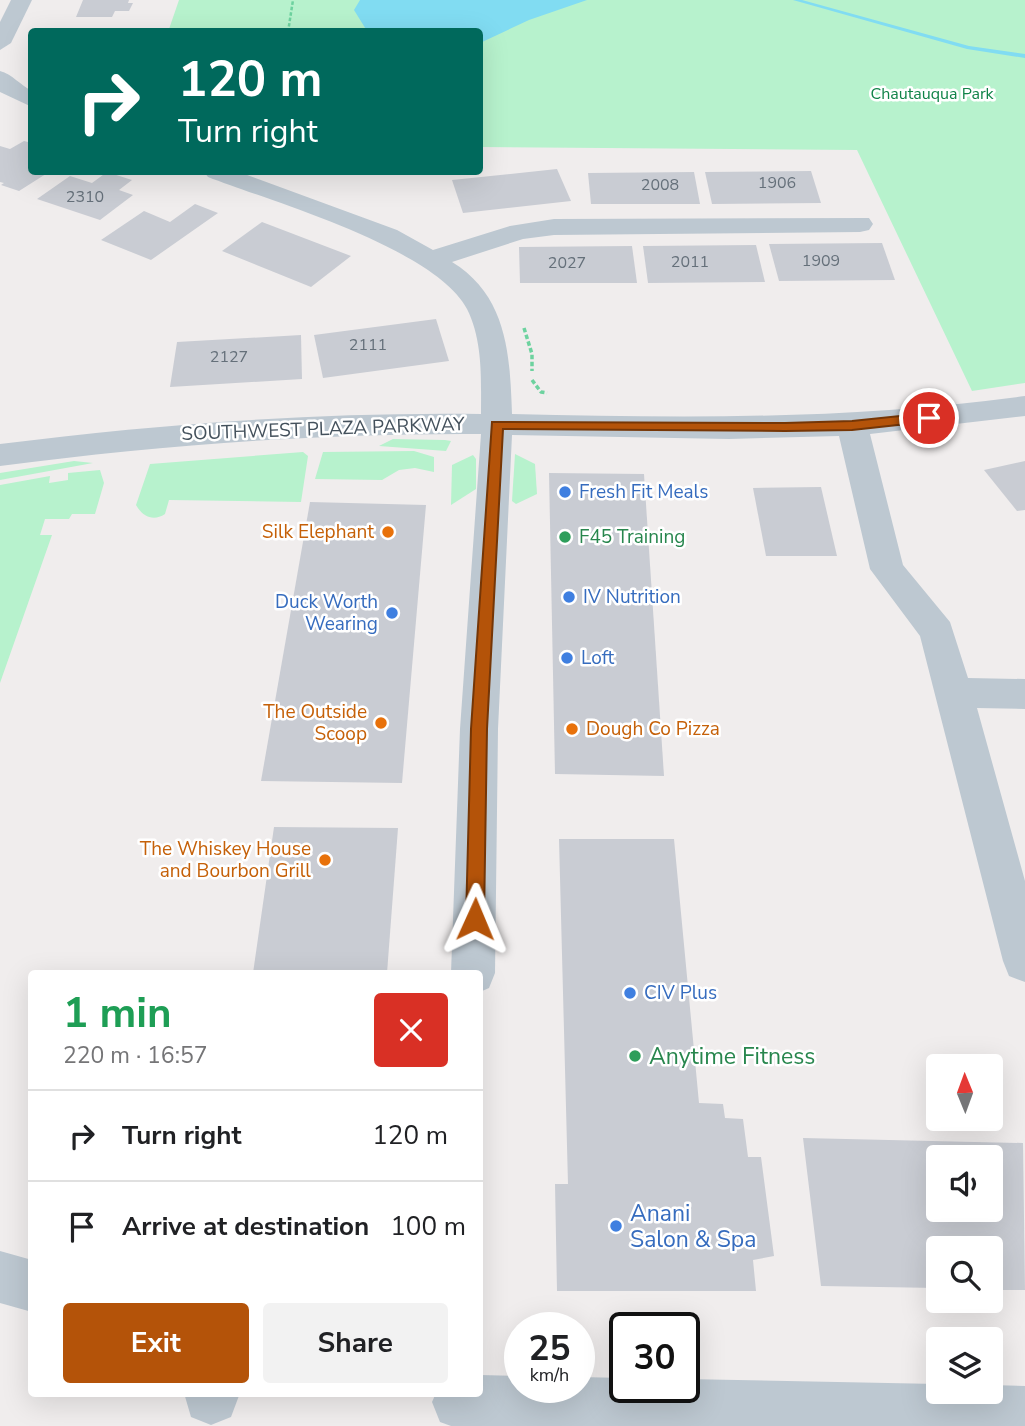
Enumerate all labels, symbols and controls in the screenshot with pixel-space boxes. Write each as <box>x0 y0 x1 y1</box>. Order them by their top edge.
text: 120 m <box>178 46 322 113</box>
icon: right <box>63 56 154 147</box>
park label: Chautauqua Park <box>870 83 995 105</box>
text: Turn right <box>178 110 318 153</box>
house number: 1906 <box>758 172 796 194</box>
house number: 2008 <box>641 174 679 196</box>
house number: 2310 <box>66 186 104 208</box>
house number: 1909 <box>802 250 840 272</box>
house number: 2011 <box>671 251 709 273</box>
house number: 2027 <box>548 252 586 274</box>
house number: 2111 <box>349 334 387 356</box>
house number: 2127 <box>210 346 248 368</box>
pin <box>899 388 959 448</box>
icon: arrive <box>910 399 948 437</box>
street label: SOUTHWEST PLAZA PARKWAY <box>181 411 466 447</box>
place label: Fresh Fit Meals <box>579 479 708 505</box>
marker: Fresh Fit Meals <box>557 484 573 500</box>
place label: Silk Elephant <box>262 519 374 545</box>
marker: Silk Elephant <box>380 524 396 540</box>
place label: F45 Training <box>579 524 685 550</box>
marker: F45 Training <box>557 529 573 545</box>
place label: IV Nutrition <box>583 584 681 610</box>
place label: Duck Worth Wearing <box>275 589 378 637</box>
marker: IV Nutrition <box>561 589 577 605</box>
marker: Duck Worth Wearing <box>384 605 400 621</box>
place label: Loft <box>581 645 615 671</box>
marker: Loft <box>559 650 575 666</box>
place label: The Outside Scoop <box>263 699 367 747</box>
marker: The Outside Scoop <box>373 715 389 731</box>
place label: Dough Co Pizza <box>586 716 720 742</box>
marker: Dough Co Pizza <box>564 721 580 737</box>
place label: The Whiskey House and Bourbon Grill <box>140 836 311 884</box>
marker: The Whiskey House and Bourbon Grill <box>317 852 333 868</box>
position arrow <box>438 882 512 956</box>
place label: CIV Plus <box>644 980 717 1006</box>
text: 1 min <box>63 985 172 1042</box>
marker: CIV Plus <box>622 985 638 1001</box>
button: close <box>374 993 448 1067</box>
text: 220 m · 16:57 <box>63 1040 208 1071</box>
place label: Anytime Fitness <box>649 1041 815 1072</box>
marker: Anytime Fitness <box>627 1048 643 1064</box>
north arrow <box>926 1054 1003 1130</box>
map controls <box>926 1054 1003 1404</box>
icon: right <box>63 1117 101 1155</box>
text: Turn right <box>122 1118 241 1153</box>
text: 120 m <box>372 1118 448 1153</box>
button: sound <box>926 1145 1003 1222</box>
place label: Anani Salon & Spa <box>630 1198 756 1255</box>
icon: arrive <box>63 1208 101 1246</box>
text: Arrive at destination <box>122 1209 369 1244</box>
text: 100 m <box>390 1209 466 1244</box>
marker: Anani Salon & Spa <box>608 1218 624 1234</box>
button: search <box>926 1236 1003 1313</box>
button: Exit <box>63 1303 249 1383</box>
button: Share <box>263 1303 448 1383</box>
speed limit sign: 30 <box>609 1312 700 1403</box>
text: 25 <box>528 1325 571 1372</box>
button: layers <box>926 1327 1003 1404</box>
text: km/h <box>530 1363 569 1387</box>

